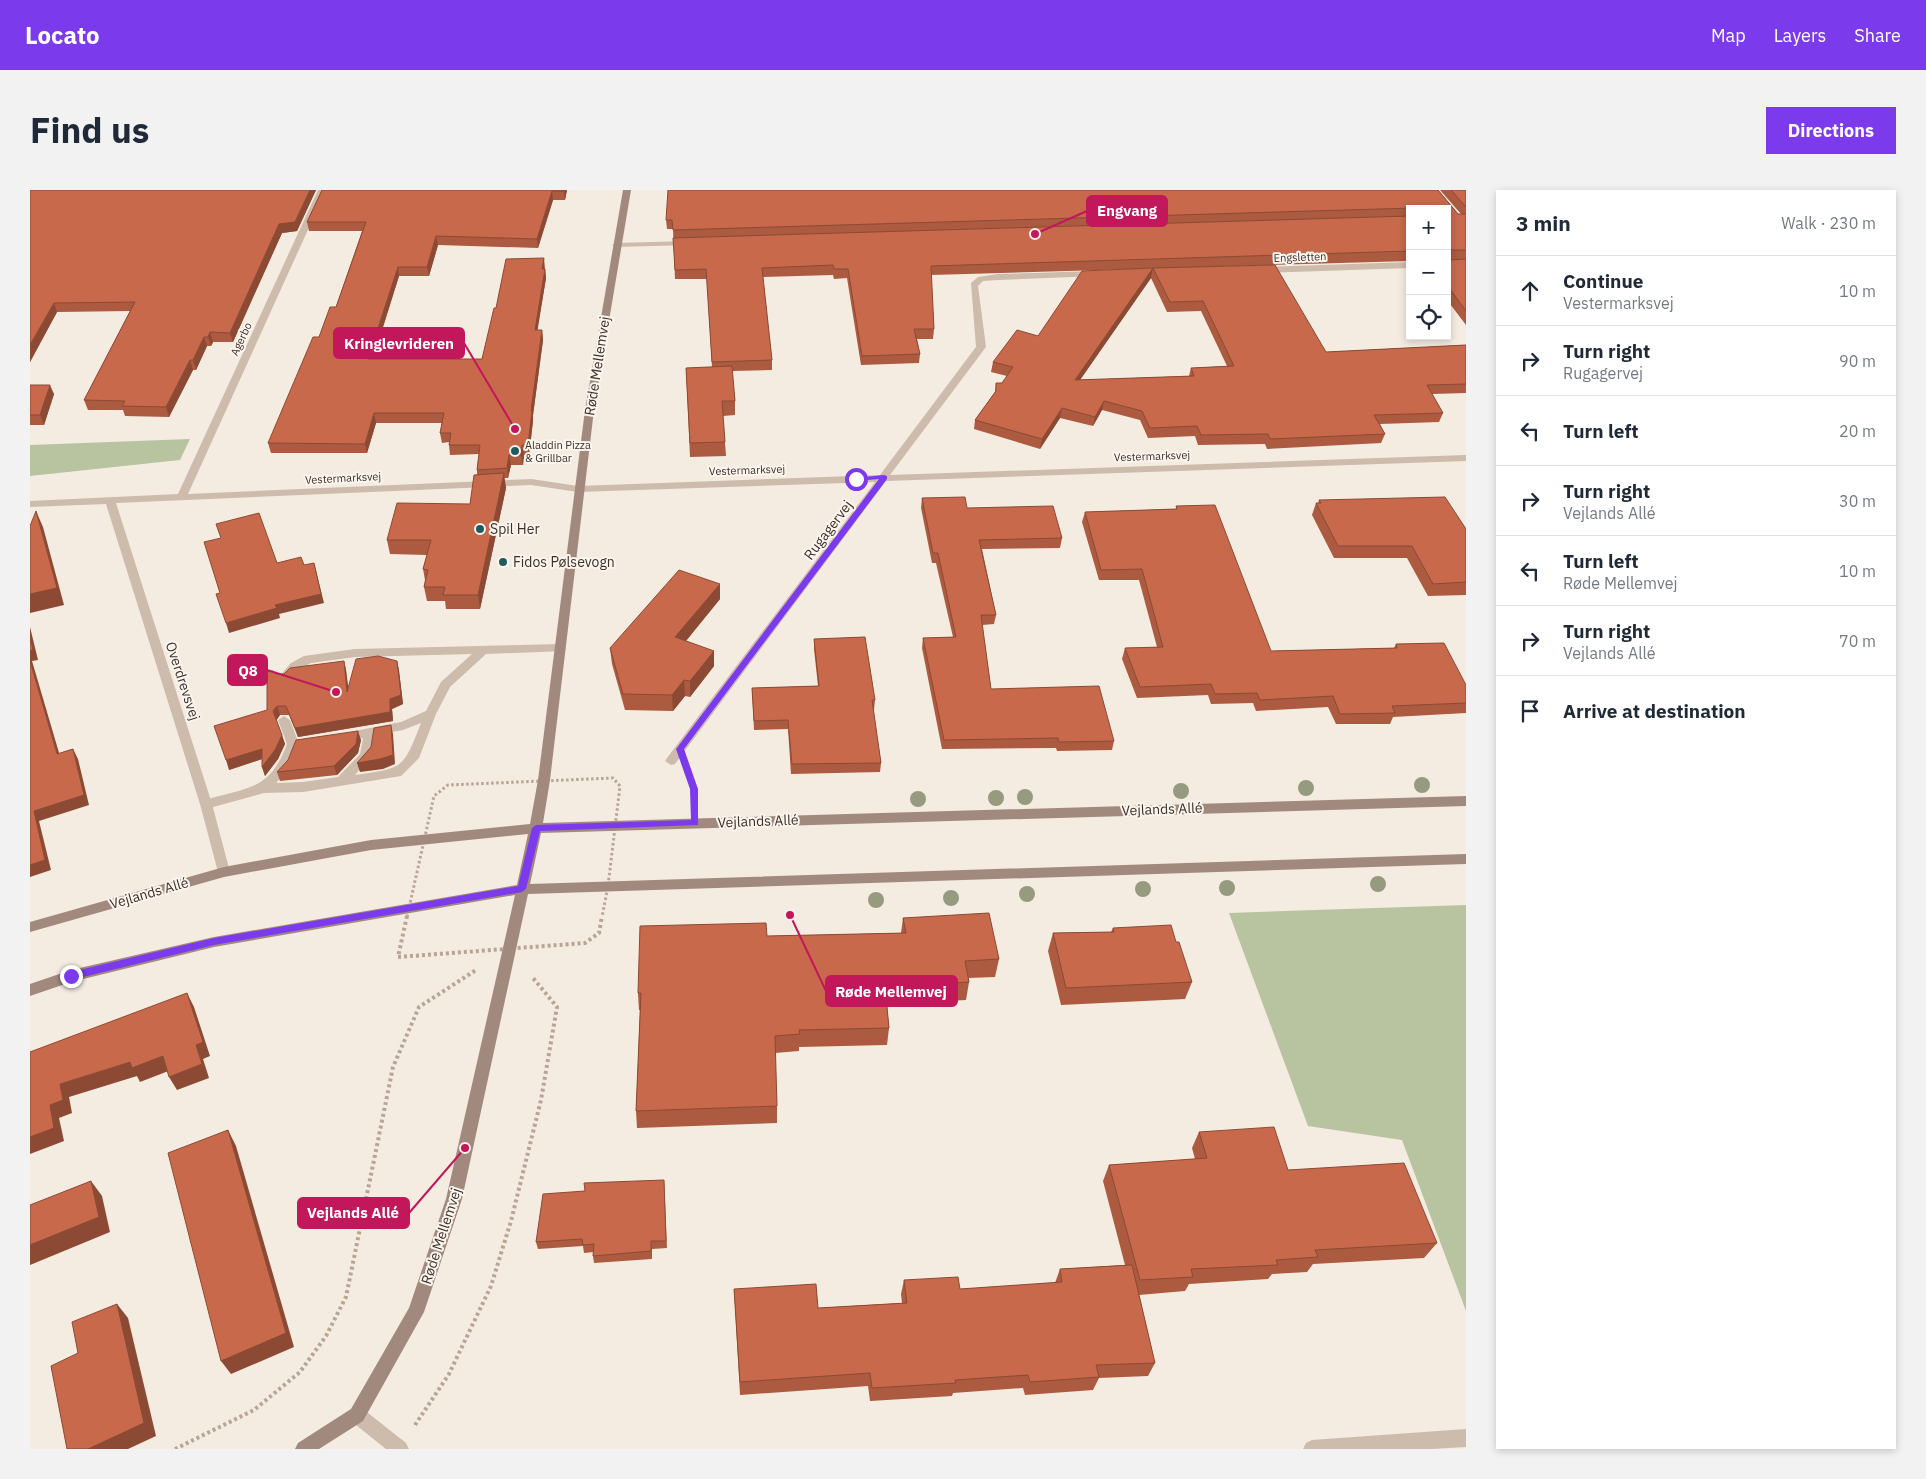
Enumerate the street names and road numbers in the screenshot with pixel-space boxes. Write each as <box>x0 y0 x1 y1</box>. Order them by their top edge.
street label: Engsletten <box>1273 249 1327 265</box>
street label: Røde Mellemvej <box>580 315 614 417</box>
street label: Agerbo <box>227 320 255 358</box>
street label: Vestermarksvej <box>1114 448 1190 464</box>
street label: Vestermarksvej <box>709 462 785 478</box>
street label: Vestermarksvej <box>305 469 381 487</box>
street label: Rugagervej <box>800 497 856 563</box>
street label: Overdrevsvej <box>162 639 204 723</box>
street label: Vejlands Allé <box>1121 799 1203 819</box>
street label: Vejlands Allé <box>717 811 799 831</box>
street label: Vejlands Allé <box>108 873 191 913</box>
street label: Røde Mellemvej <box>417 1186 465 1286</box>

